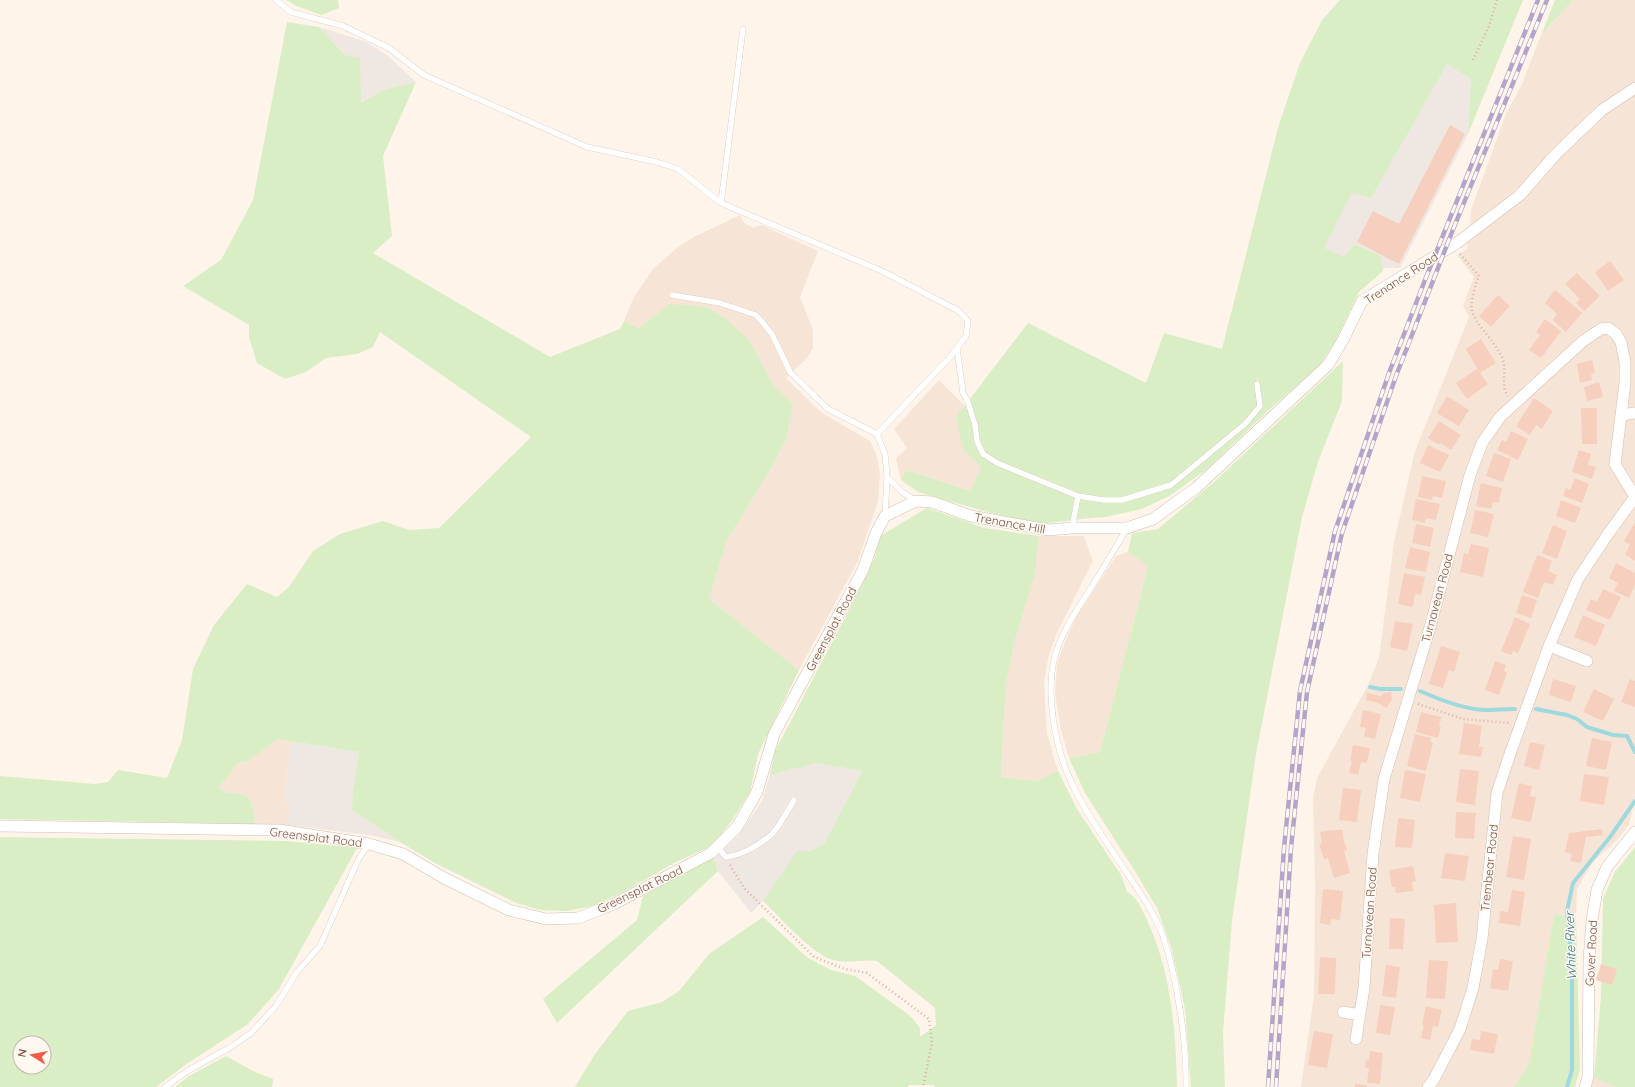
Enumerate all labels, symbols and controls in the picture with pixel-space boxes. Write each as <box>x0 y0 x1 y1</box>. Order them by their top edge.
street label: Trenance Road <box>1361 249 1441 307</box>
street label: Trenance Hill <box>973 509 1047 537</box>
street label: Turnavean Road <box>1418 552 1456 644</box>
street label: Greensplat Road <box>802 584 860 674</box>
street label: Greensplat Road <box>269 824 363 850</box>
street label: Trembear Road <box>1477 824 1501 912</box>
street label: Greensplat Road <box>595 862 685 916</box>
street label: Turnavean Road <box>1358 867 1380 959</box>
water label: White River <box>1561 909 1579 981</box>
street label: Gover Road <box>1582 920 1600 986</box>
north arrow <box>12 1035 52 1075</box>
text: N <box>15 1048 30 1058</box>

